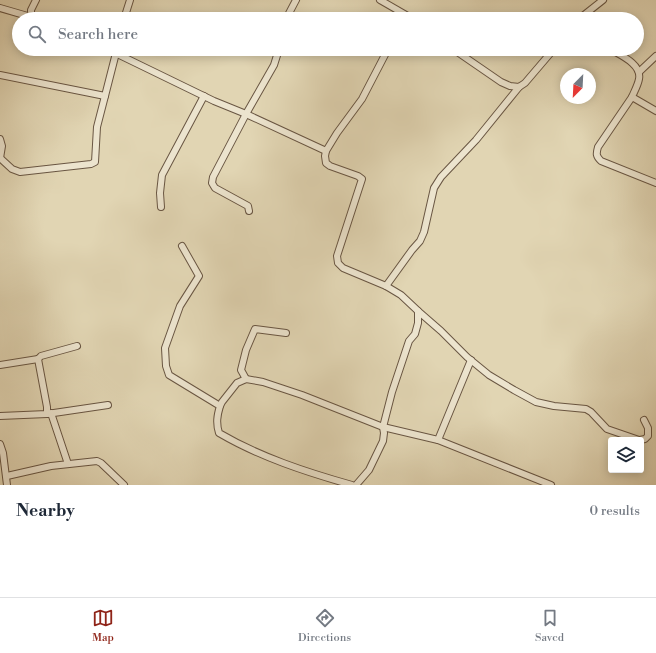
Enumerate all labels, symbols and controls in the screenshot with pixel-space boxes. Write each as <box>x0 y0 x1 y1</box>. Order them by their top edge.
search box <box>12 12 644 56</box>
icon: search <box>26 23 48 45</box>
text: Search here <box>58 25 138 44</box>
north arrow <box>560 68 596 104</box>
map controls <box>608 437 644 473</box>
button: layers <box>608 437 644 473</box>
text: Nearby <box>16 500 75 522</box>
text: 0 results <box>589 503 640 519</box>
tab: Map <box>92 607 114 645</box>
tab: Directions <box>298 607 351 645</box>
tab: Saved <box>535 607 564 645</box>

